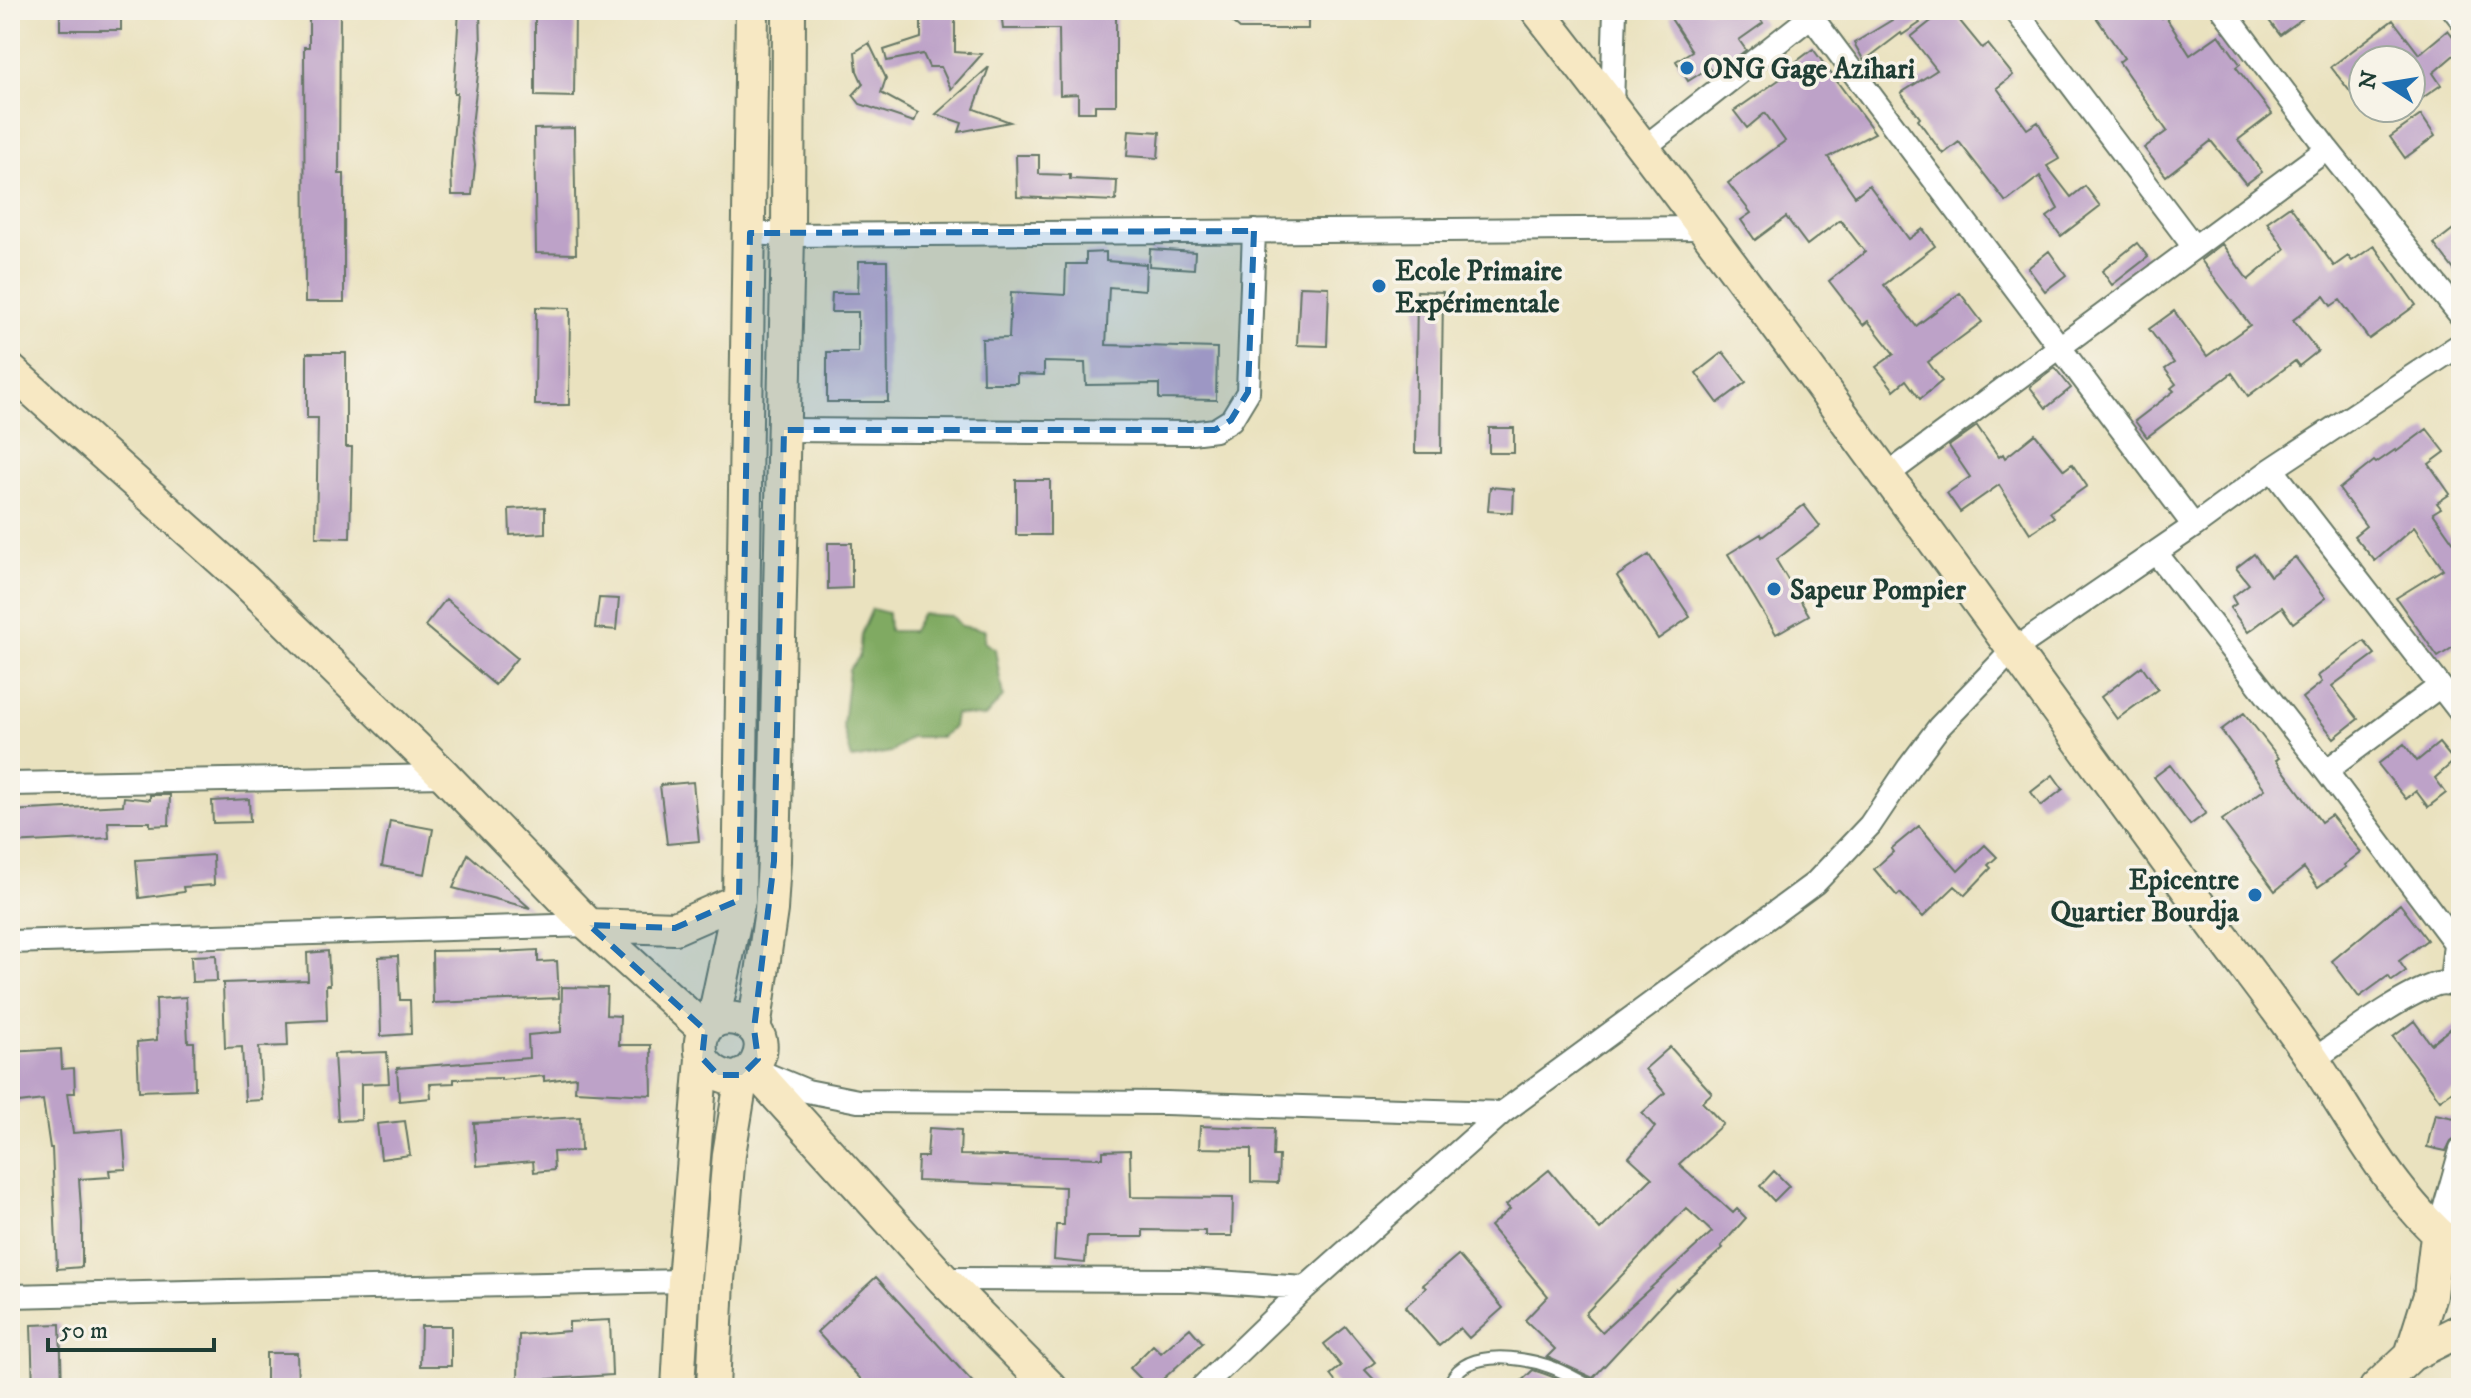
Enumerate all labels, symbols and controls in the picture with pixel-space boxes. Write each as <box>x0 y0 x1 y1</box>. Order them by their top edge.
north arrow <box>2347 44 2427 124</box>
place label: ONG Gage Azihari <box>1703 52 1915 87</box>
marker: ONG Gage Azihari <box>1678 59 1696 77</box>
text: N <box>2354 69 2384 92</box>
place label: Ecole Primaire Expérimentale <box>1395 254 1563 321</box>
marker: Ecole Primaire Expérimentale <box>1370 277 1388 295</box>
place label: Sapeur Pompier <box>1790 573 1966 608</box>
marker: Sapeur Pompier <box>1765 580 1783 598</box>
place label: Epicentre Quartier Bourdja <box>2050 863 2240 930</box>
marker: Epicentre Quartier Bourdja <box>2246 886 2264 904</box>
scale bar <box>48 1302 214 1352</box>
text: 50 m <box>60 1316 108 1346</box>

